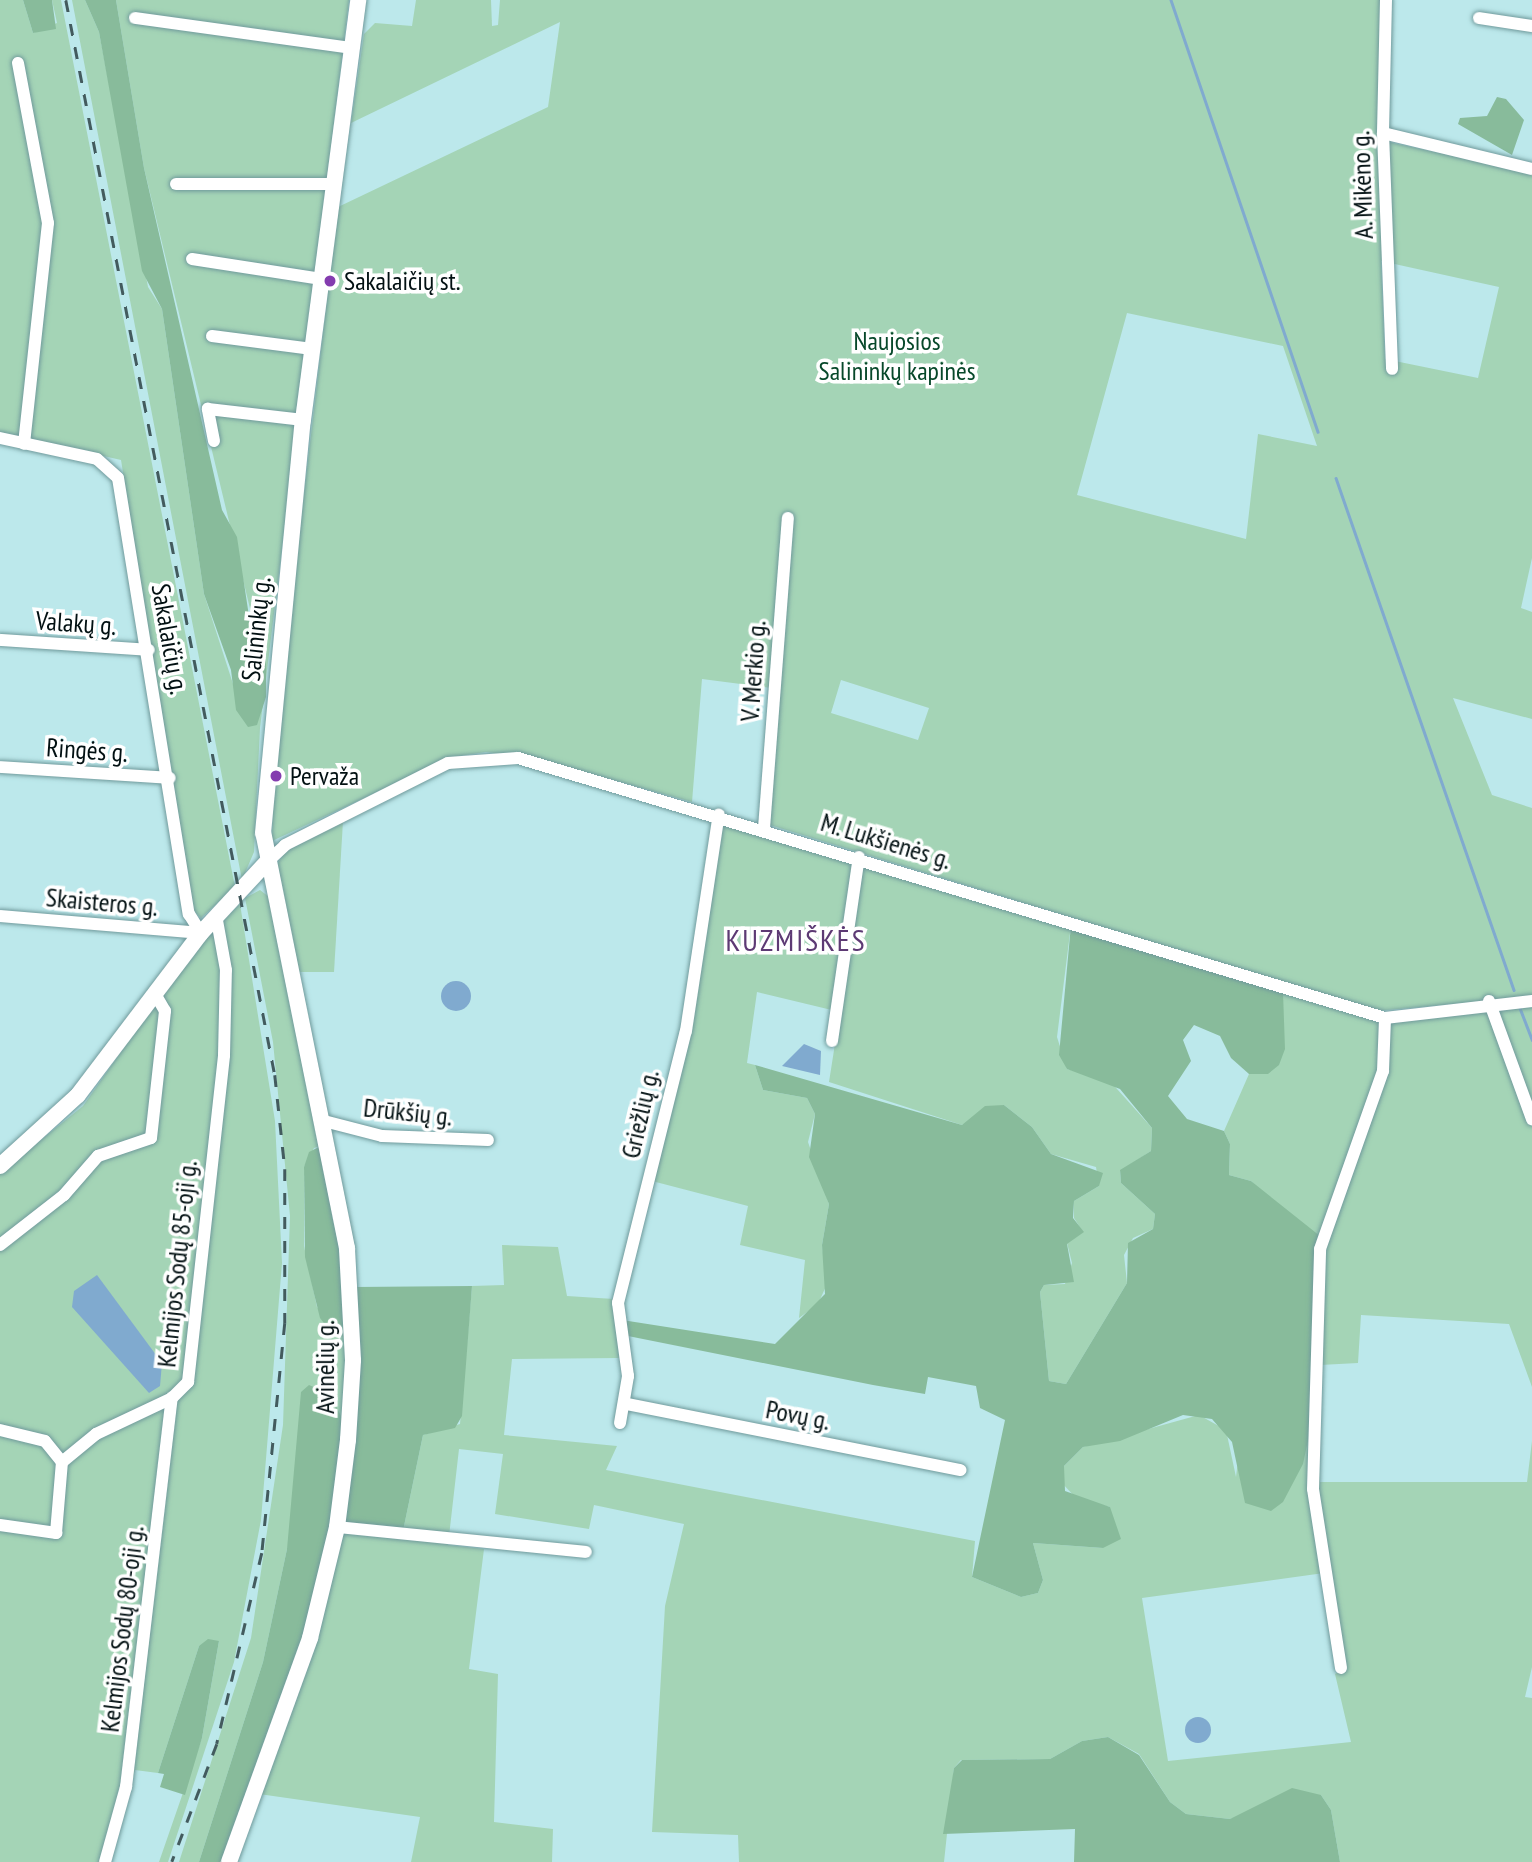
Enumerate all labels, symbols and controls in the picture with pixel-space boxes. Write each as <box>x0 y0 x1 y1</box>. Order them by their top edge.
street label: A. Mikėno g. <box>1344 130 1380 240</box>
place label: Sakalaičių st. <box>344 265 460 297</box>
marker: Sakalaičių st. <box>322 273 338 289</box>
park label: Naujosios Salininkų kapinės <box>819 325 975 386</box>
street label: Salininkų g. <box>235 575 277 683</box>
street label: Sakalaičių g. <box>145 581 195 697</box>
street label: Valakų g. <box>35 605 117 641</box>
street label: V. Merkio g. <box>734 619 772 723</box>
street label: Ringės g. <box>45 732 129 768</box>
place label: Pervaža <box>290 760 359 792</box>
marker: Pervaža <box>268 768 284 784</box>
street label: M. Lukšienės g. <box>816 806 956 876</box>
street label: Skaisteros g. <box>45 882 159 922</box>
district label: KUZMIŠKĖS <box>727 922 865 958</box>
street label: Griežlių g. <box>615 1067 665 1161</box>
street label: Drūkšių g. <box>362 1092 454 1132</box>
street label: Kelmijos Sodų 85-oji g. <box>151 1159 203 1369</box>
street label: Avinėlių g. <box>309 1320 341 1414</box>
street label: Povų g. <box>763 1394 833 1436</box>
street label: Kelmijos Sodų 80-oji g. <box>94 1524 150 1734</box>

